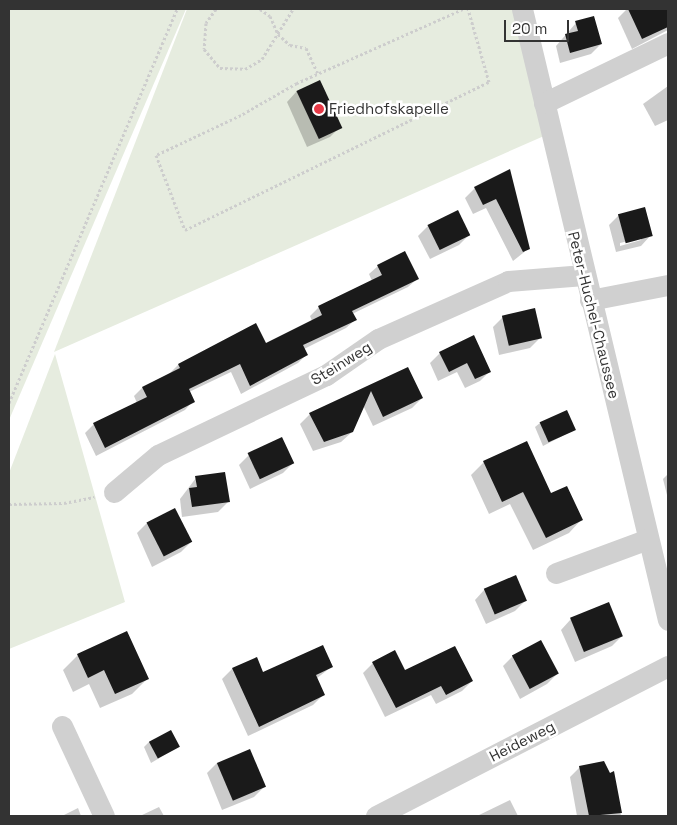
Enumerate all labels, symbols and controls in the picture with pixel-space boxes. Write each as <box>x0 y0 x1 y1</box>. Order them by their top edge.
scale bar <box>507 10 572 42</box>
text: 20 m <box>512 19 547 38</box>
place label: Friedhofskapelle <box>329 100 449 118</box>
marker: Friedhofskapelle <box>313 103 325 115</box>
street label: Peter-Huchel-Chaussee <box>565 230 623 400</box>
street label: Steinweg <box>307 337 375 389</box>
street label: Heideweg <box>486 717 558 765</box>

